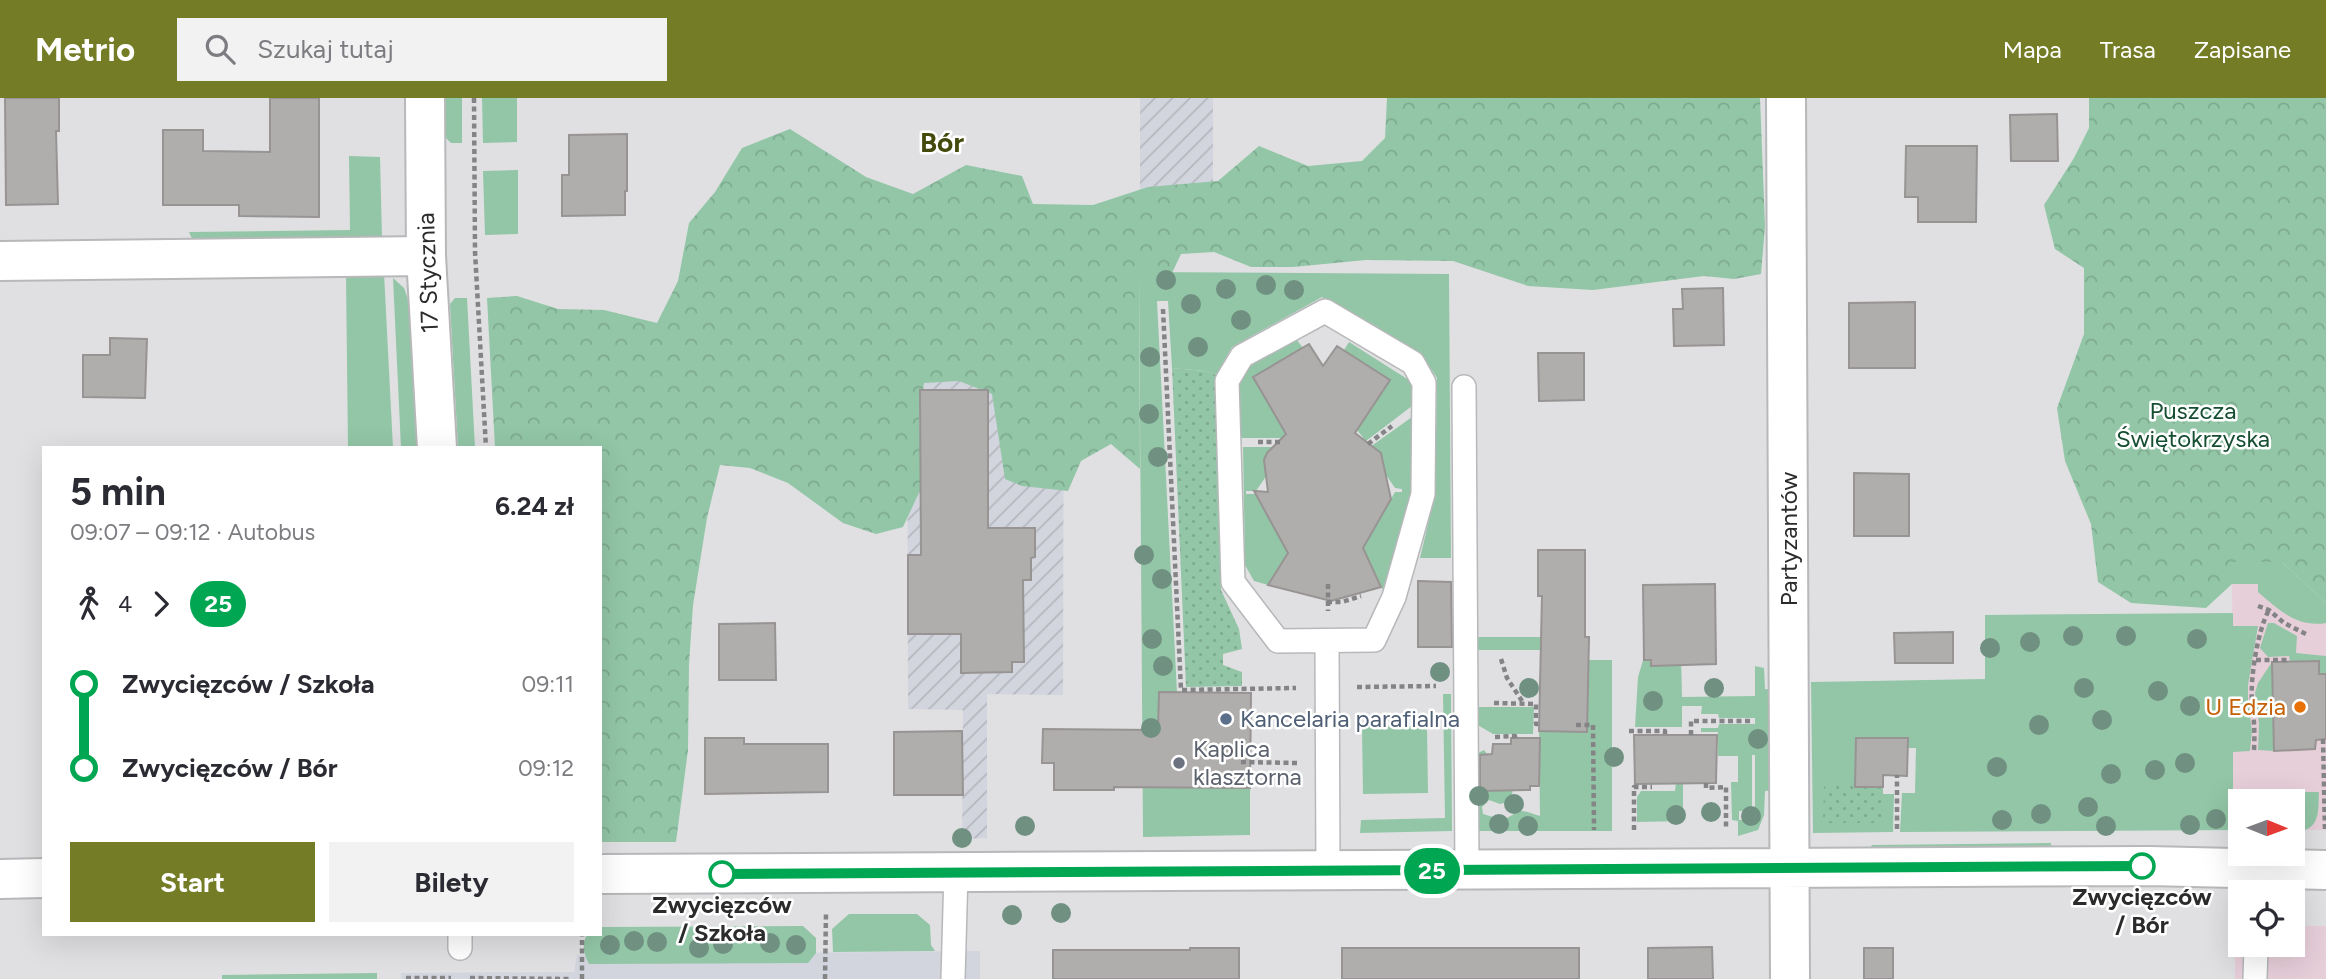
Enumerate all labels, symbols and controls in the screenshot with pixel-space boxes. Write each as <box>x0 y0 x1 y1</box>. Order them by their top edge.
search box <box>177 18 667 81</box>
text: Metrio <box>35 30 135 69</box>
icon: search <box>201 30 239 68</box>
text: Szukaj tutaj <box>257 33 394 65</box>
text: Mapa <box>2003 35 2062 64</box>
text: Trasa <box>2100 35 2156 64</box>
text: Zapisane <box>2194 35 2291 64</box>
district label: Bór <box>920 125 964 159</box>
street label: 17 Stycznia <box>411 212 444 334</box>
park label: Puszcza Świętokrzyska <box>2116 396 2270 453</box>
text: 5 min <box>70 469 166 515</box>
street label: Partyzantów <box>1774 472 1803 606</box>
text: 6.24 zł <box>495 490 574 522</box>
text: 09:07 – 09:12 · Autobus <box>70 518 315 546</box>
icon: walk <box>70 585 108 623</box>
icon: forward <box>142 585 180 623</box>
text: 25 <box>204 589 232 618</box>
text: 4 <box>118 590 132 618</box>
text: Zwycięzców / Szkoła <box>122 668 375 700</box>
text: 09:11 <box>521 670 574 698</box>
place label: U Edzia <box>2205 692 2286 721</box>
marker: U Edzia <box>2292 699 2308 715</box>
place label: Kancelaria parafialna <box>1240 704 1460 733</box>
marker: Kancelaria parafialna <box>1218 711 1234 727</box>
place label: Kaplica klasztorna <box>1193 734 1302 791</box>
text: Zwycięzców / Bór <box>122 752 338 784</box>
text: 09:12 <box>518 754 574 782</box>
marker: Kaplica klasztorna <box>1171 755 1187 771</box>
north arrow <box>2228 789 2305 866</box>
map controls <box>2228 789 2305 957</box>
button: Start <box>70 842 315 922</box>
button: Bilety <box>329 842 574 922</box>
line badge: 25 <box>1400 848 1464 894</box>
marker: Zwycięzców / Bór <box>2129 853 2155 879</box>
text: 25 <box>1418 856 1446 885</box>
marker: Zwycięzców / Szkoła <box>709 861 735 887</box>
button: locate <box>2228 880 2305 957</box>
place label: Zwycięzców / Bór <box>2072 882 2212 939</box>
place label: Zwycięzców / Szkoła <box>652 890 792 947</box>

